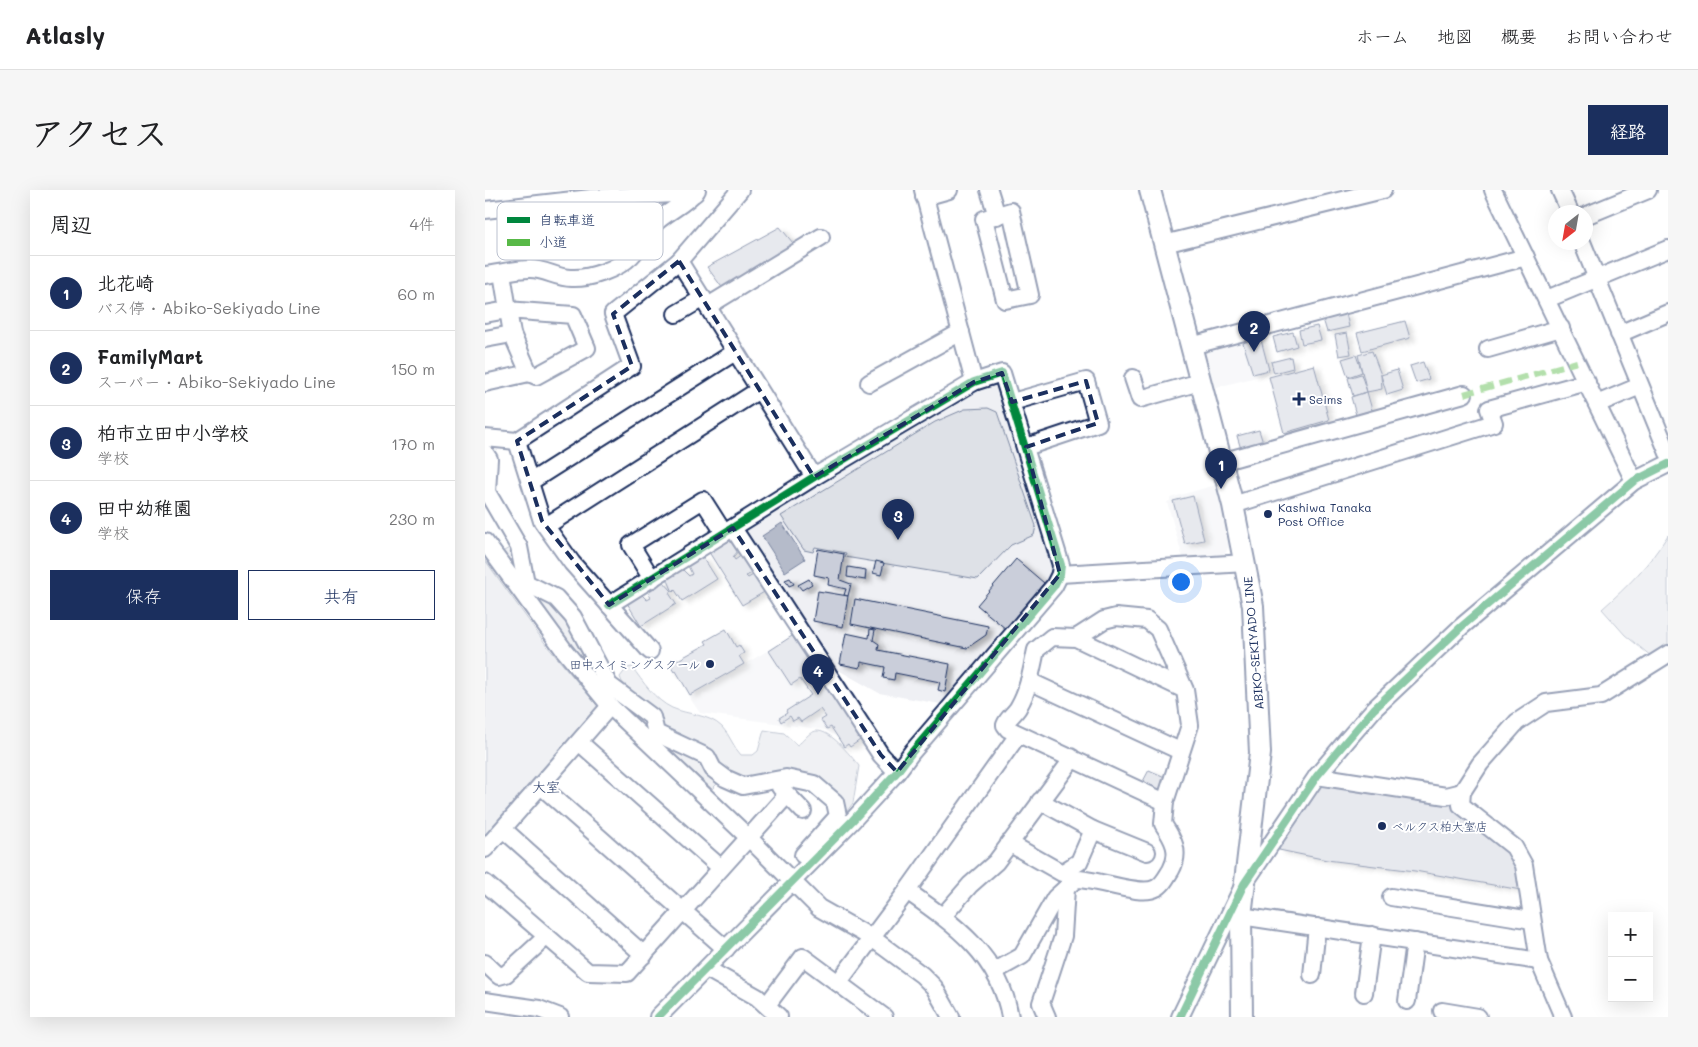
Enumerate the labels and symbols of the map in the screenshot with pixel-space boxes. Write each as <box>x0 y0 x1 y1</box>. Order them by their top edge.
legend <box>497 202 663 260</box>
north arrow <box>1548 205 1593 250</box>
text: 自転車道 <box>539 210 595 229</box>
text: 小道 <box>539 232 567 251</box>
pin: 2 <box>1238 311 1270 352</box>
place label: Seims <box>1309 391 1342 407</box>
marker: Seims <box>1293 393 1305 405</box>
pin: 1 <box>1205 448 1237 489</box>
pin: 3 <box>882 499 914 540</box>
place label: Kashiwa Tanaka Post Office <box>1278 499 1372 529</box>
marker: Kashiwa Tanaka Post Office <box>1262 508 1274 520</box>
your location <box>1168 569 1194 595</box>
street label: ABIKO-SEKIYADO LINE <box>1239 575 1267 710</box>
pin: 4 <box>802 654 834 695</box>
place label: 田中スイミングスクール <box>569 656 700 672</box>
marker: 田中スイミングスクール <box>704 658 716 670</box>
district label: 大室 <box>532 777 560 796</box>
place label: ベルクス柏大室店 <box>1392 818 1488 834</box>
marker: ベルクス柏大室店 <box>1376 820 1388 832</box>

